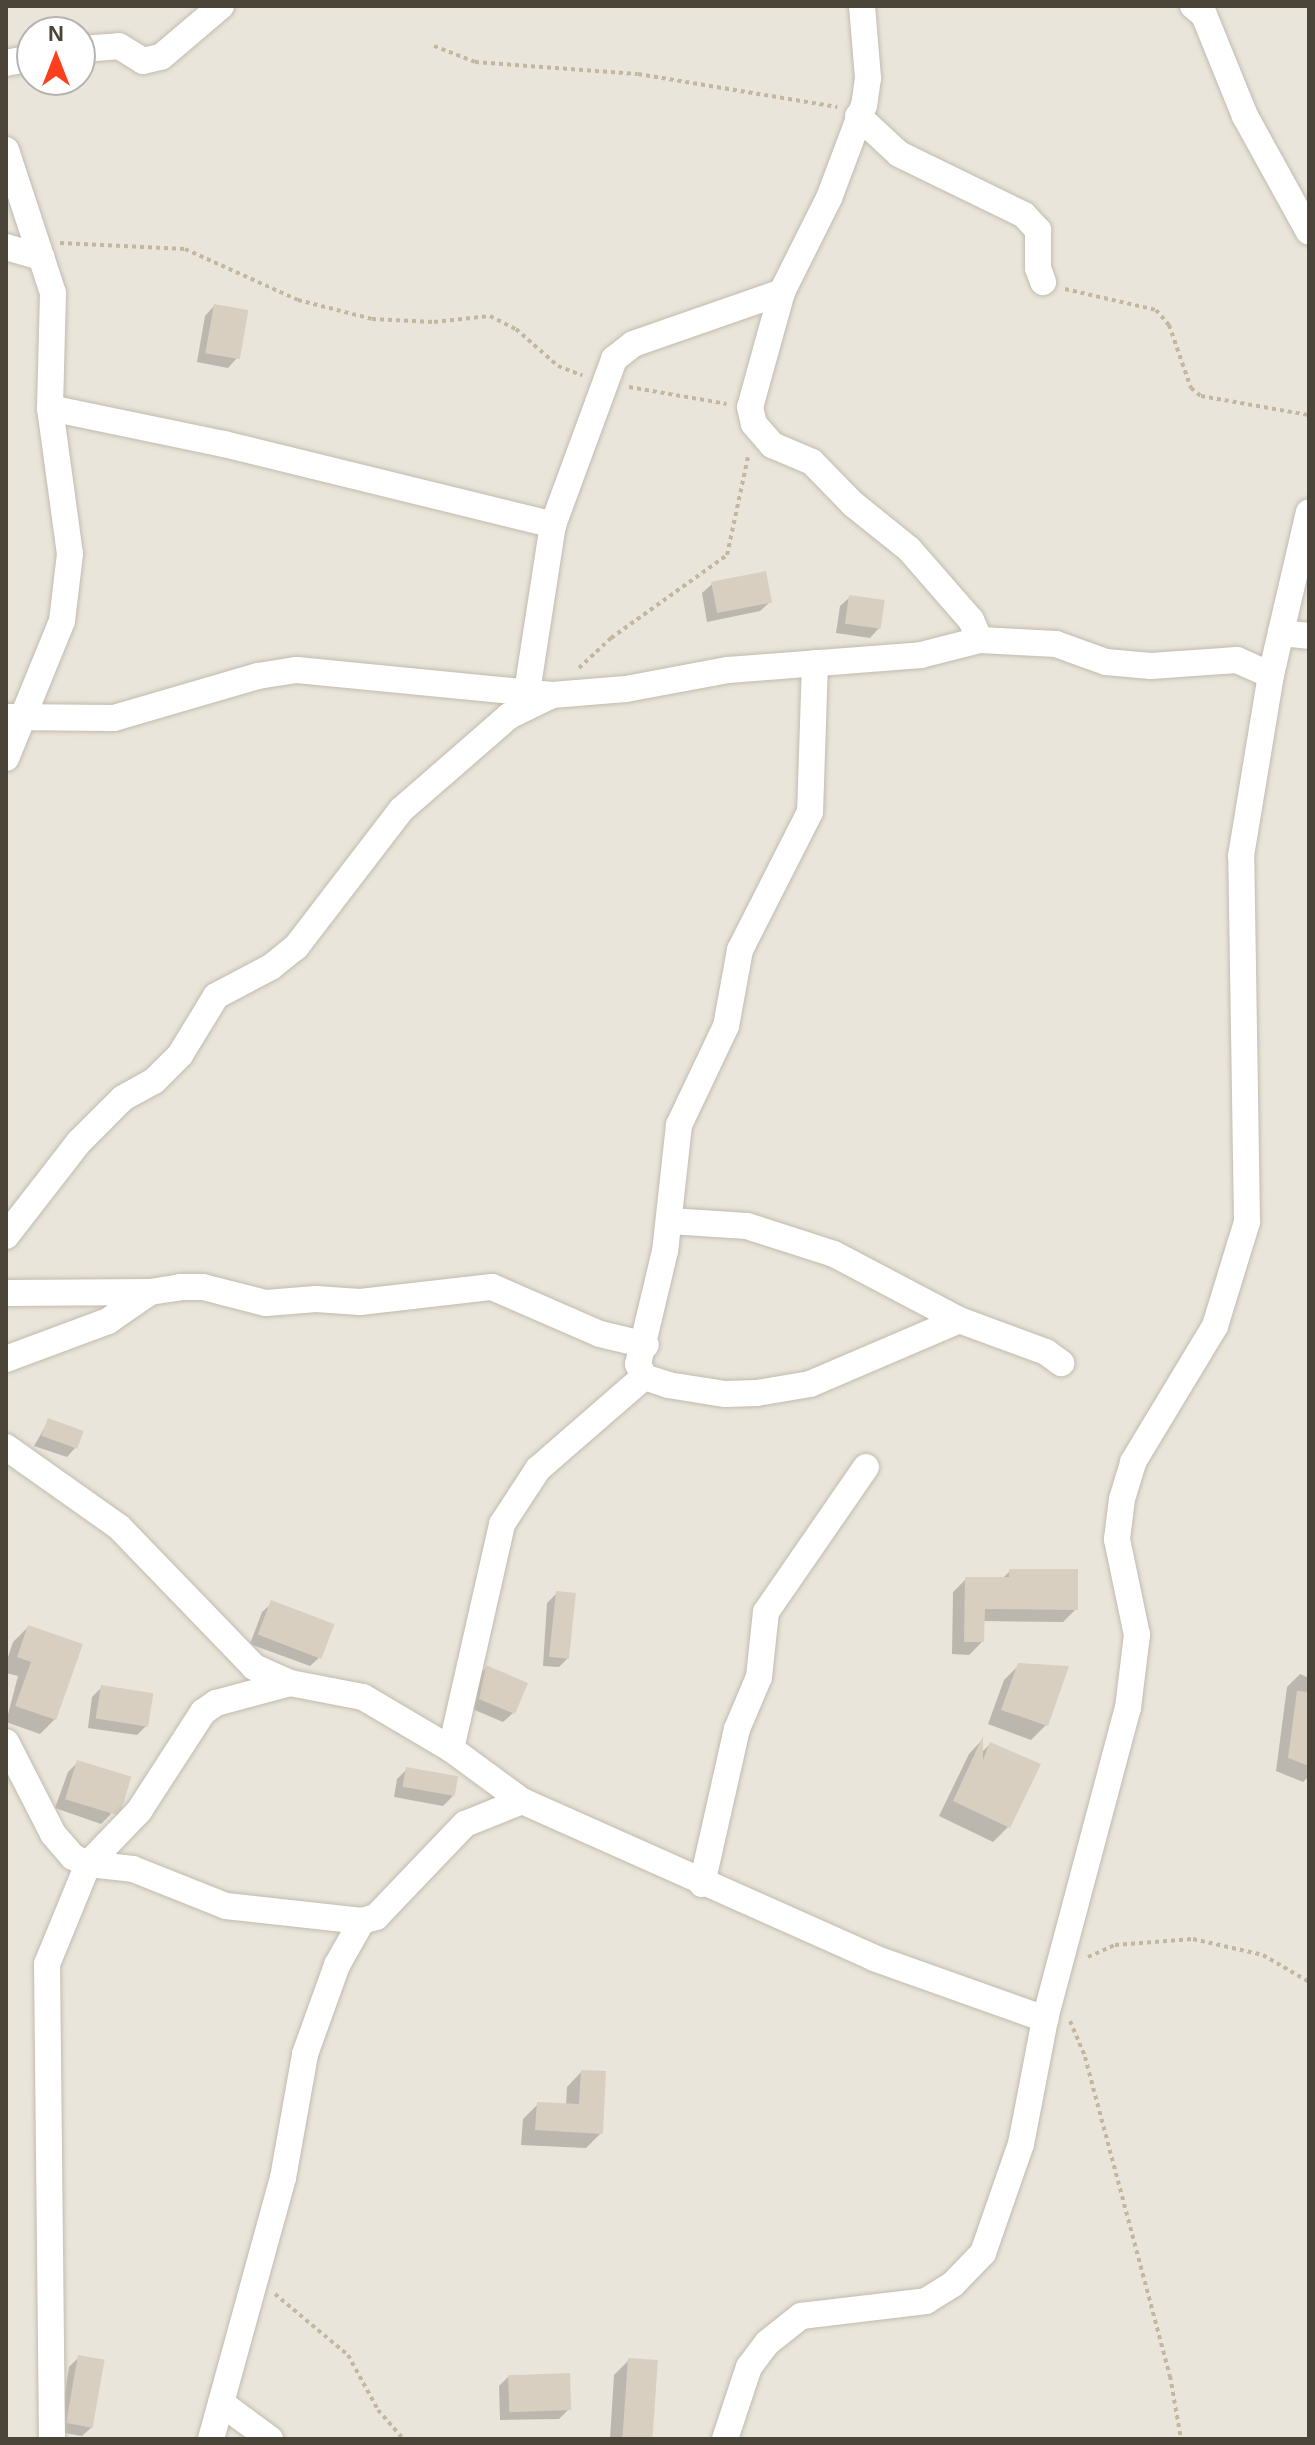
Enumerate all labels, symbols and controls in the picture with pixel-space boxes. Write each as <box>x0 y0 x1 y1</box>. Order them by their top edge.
north arrow <box>16 16 96 96</box>
text: N <box>48 21 64 46</box>

